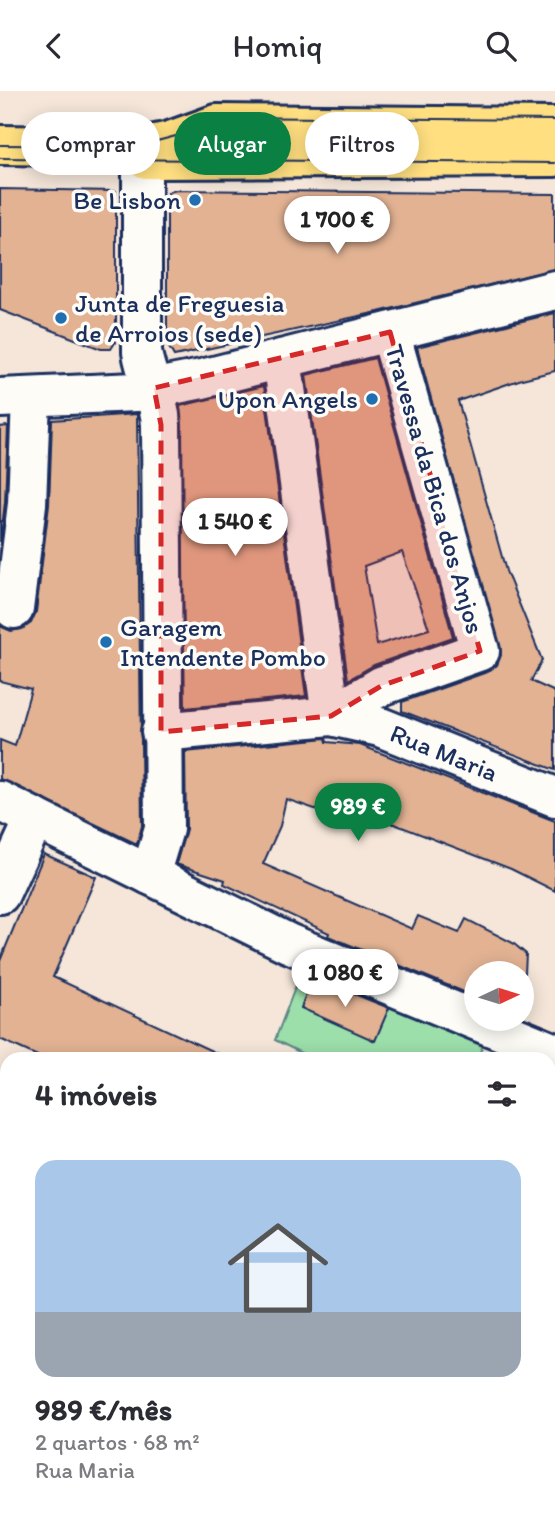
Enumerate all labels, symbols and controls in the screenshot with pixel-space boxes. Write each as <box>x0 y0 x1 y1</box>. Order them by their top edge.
icon: back <box>35 27 73 65</box>
text: Homiq <box>233 27 322 65</box>
icon: search <box>482 27 520 65</box>
chip: Comprar <box>21 112 160 175</box>
chip: Alugar <box>174 112 291 175</box>
chip: Filtros <box>305 112 419 175</box>
place label: Be Lisbon <box>73 184 181 216</box>
marker: Be Lisbon <box>187 192 203 208</box>
pin: 1 700 € <box>272 197 402 256</box>
text: 1 700 € <box>300 205 374 233</box>
place label: Junta de Freguesia de Arroios (sede) <box>75 287 285 349</box>
marker: Junta de Freguesia de Arroios (sede) <box>53 310 69 326</box>
street label: Travessa da Bica dos Anjos <box>378 341 492 637</box>
place label: Upon Angels <box>218 383 358 415</box>
marker: Upon Angels <box>364 391 380 407</box>
pin: 1 540 € <box>170 498 300 558</box>
text: 1 540 € <box>198 507 272 535</box>
place label: Garagem Intendente Pombo <box>120 611 326 673</box>
marker: Garagem Intendente Pombo <box>98 634 114 650</box>
street label: Rua Maria <box>386 717 503 789</box>
pin: 989 € <box>309 783 407 843</box>
text: 989 € <box>331 792 385 820</box>
pin: 1 080 € <box>280 949 410 1009</box>
text: 1 080 € <box>307 958 383 986</box>
north arrow <box>464 961 534 1031</box>
map controls <box>464 961 534 1031</box>
icon: filters <box>483 1075 521 1113</box>
text: 4 imóveis <box>35 1076 157 1113</box>
icon: home <box>215 1205 341 1331</box>
text: 989 €/mês <box>35 1391 172 1428</box>
text: 2 quartos · 68 m² <box>35 1428 200 1456</box>
text: Rua Maria <box>35 1456 135 1484</box>

